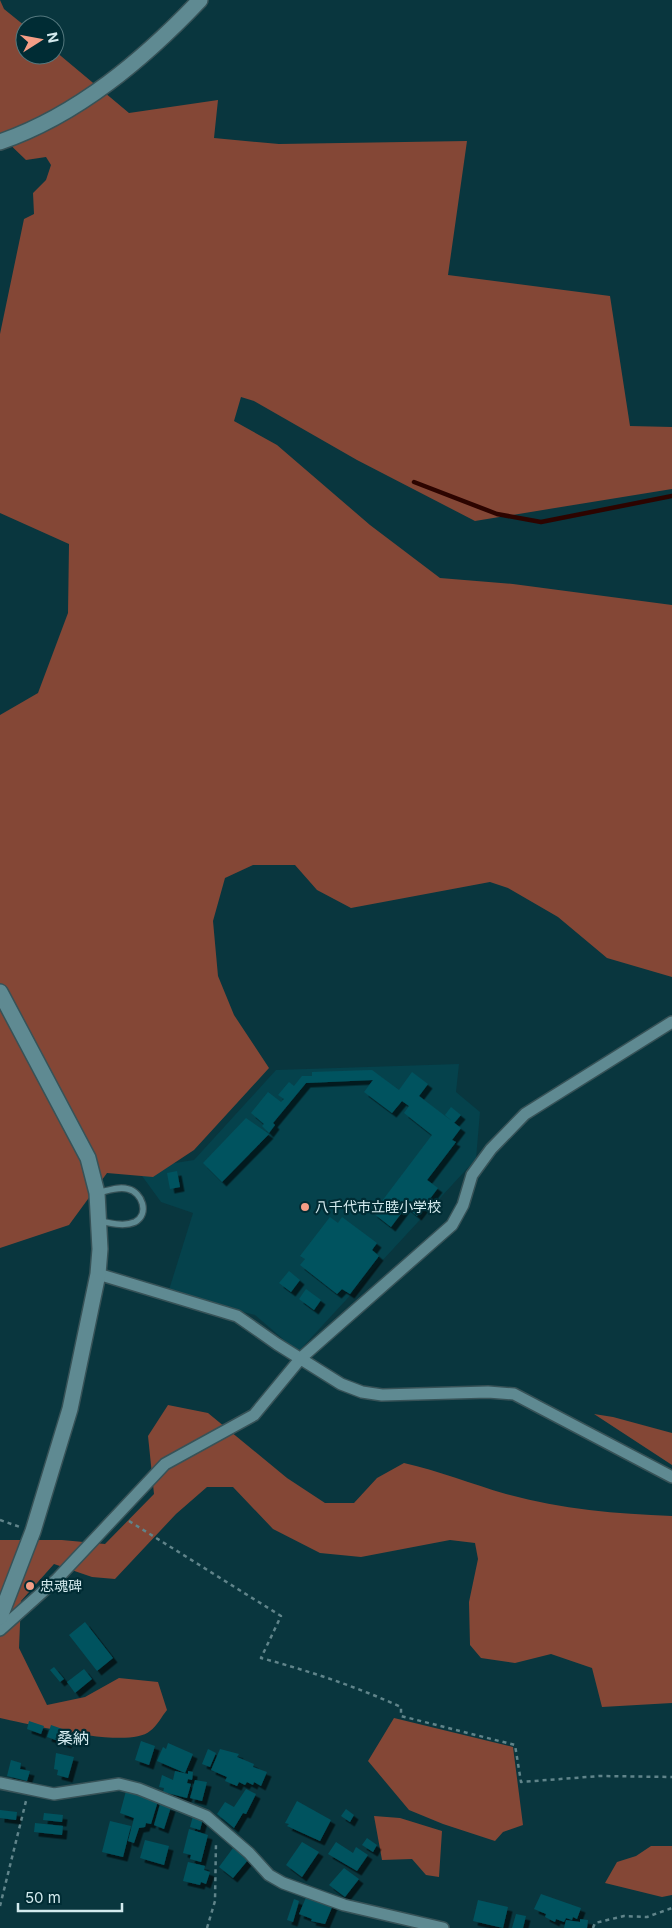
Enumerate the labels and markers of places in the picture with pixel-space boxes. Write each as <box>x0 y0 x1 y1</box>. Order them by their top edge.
place label: 八千代市立睦小学校 <box>315 1198 441 1215</box>
marker: 八千代市立睦小学校 <box>299 1201 311 1213</box>
place label: 忠魂碑 <box>40 1577 82 1594</box>
marker: 忠魂碑 <box>24 1580 36 1592</box>

